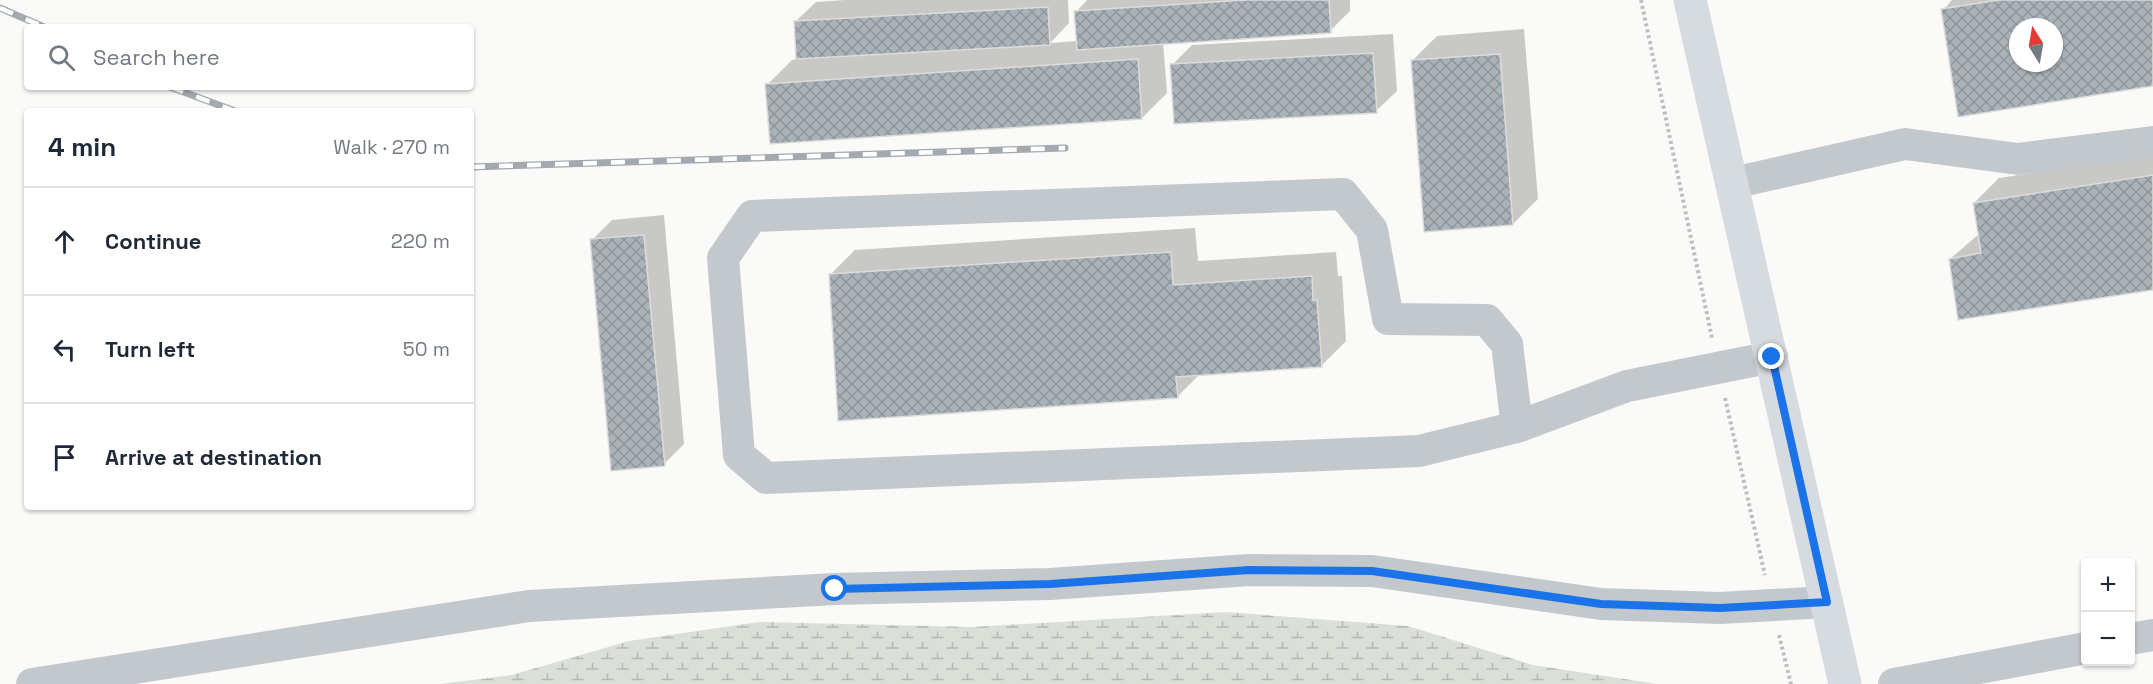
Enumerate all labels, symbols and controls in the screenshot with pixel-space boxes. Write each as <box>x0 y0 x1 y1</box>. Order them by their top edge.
north arrow <box>2009 18 2063 72</box>
search box <box>24 24 474 90</box>
icon: search <box>45 41 78 74</box>
text: Search here <box>93 43 220 71</box>
text: 4 min <box>48 130 116 164</box>
text: Walk · 270 m <box>333 134 450 160</box>
icon: ahead <box>48 225 81 258</box>
text: Continue <box>105 227 201 255</box>
text: 220 m <box>391 228 450 254</box>
icon: left <box>48 333 81 366</box>
text: Turn left <box>105 335 195 363</box>
text: 50 m <box>403 336 450 362</box>
route end <box>1758 343 1784 369</box>
icon: arrive <box>48 441 81 474</box>
text: Arrive at destination <box>105 443 322 471</box>
map controls <box>2081 558 2135 666</box>
button: + <box>2081 558 2135 612</box>
route start <box>821 575 847 601</box>
button: − <box>2081 612 2135 666</box>

